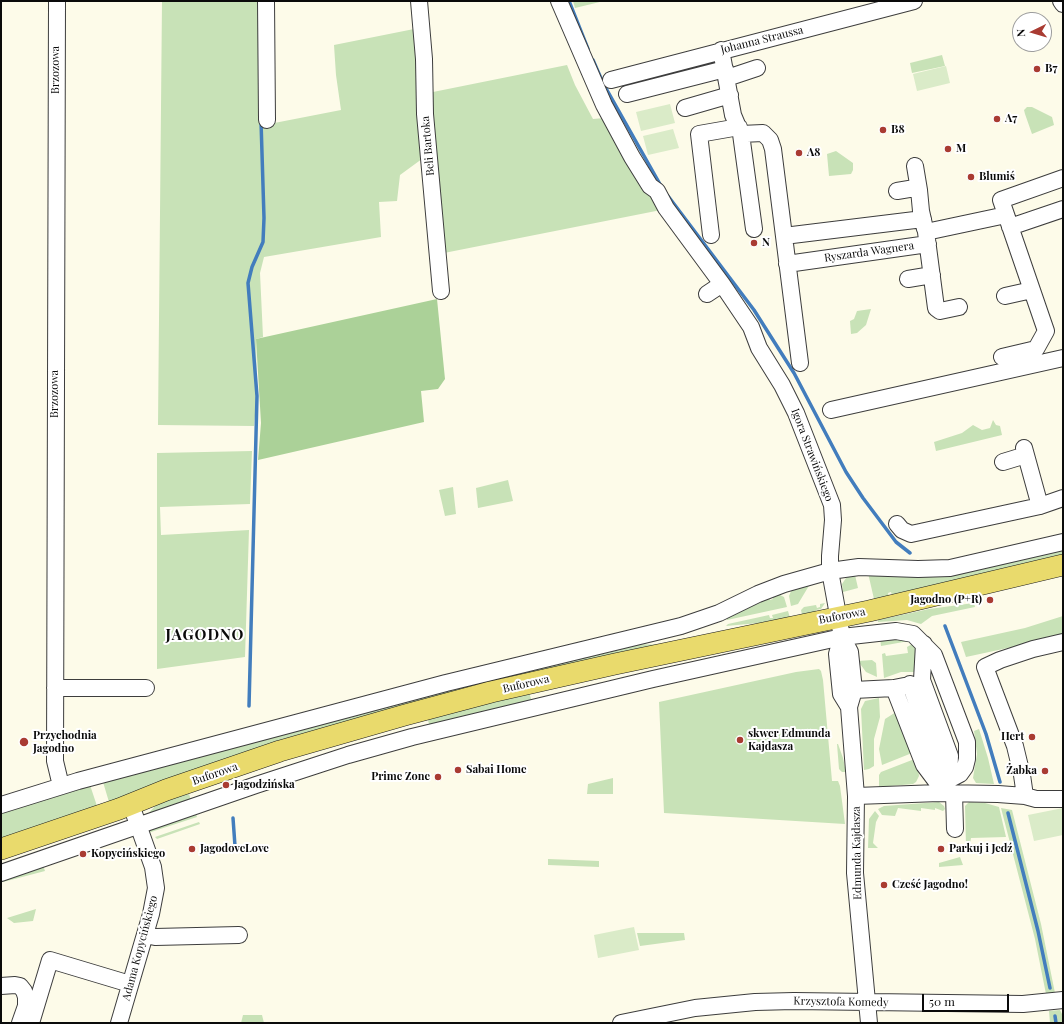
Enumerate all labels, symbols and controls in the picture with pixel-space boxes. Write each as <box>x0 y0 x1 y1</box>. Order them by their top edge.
north arrow <box>1012 12 1052 52</box>
street label: Johanna Straussa <box>719 23 805 57</box>
text: N <box>1013 28 1028 38</box>
street label: Brzozowa <box>49 46 63 94</box>
place label: B7 <box>1045 62 1057 76</box>
marker: B7 <box>1032 64 1042 74</box>
place label: A7 <box>1005 112 1017 126</box>
marker: A7 <box>992 114 1002 124</box>
street label: Beli Bartoka <box>419 116 437 176</box>
place label: B8 <box>891 123 905 137</box>
marker: B8 <box>878 125 888 135</box>
place label: M <box>956 142 966 156</box>
marker: M <box>943 144 953 154</box>
place label: A8 <box>807 146 821 160</box>
marker: A8 <box>794 148 804 158</box>
place label: Blumiś <box>979 170 1015 184</box>
marker: Blumiś <box>966 172 976 182</box>
place label: N <box>762 236 770 250</box>
marker: N <box>749 238 759 248</box>
street label: Ryszarda Wagnera <box>823 239 915 265</box>
street label: Brzozowa <box>48 370 62 418</box>
street label: Igora Strawińskiego <box>788 407 836 503</box>
place label: Jagodno (P+R) <box>910 593 982 607</box>
marker: Jagodno (P+R) <box>985 595 995 605</box>
street label: Buforowa <box>818 605 866 627</box>
district label: JAGODNO <box>165 626 245 644</box>
street label: Buforowa <box>501 672 551 696</box>
place label: skwer Edmunda Kajdasza <box>748 727 830 753</box>
place label: Przychodnia Jagodno <box>33 729 97 755</box>
place label: Hert <box>1001 730 1024 744</box>
marker: Hert <box>1027 732 1037 742</box>
marker: skwer Edmunda Kajdasza <box>735 735 745 745</box>
marker: Przychodnia Jagodno <box>18 736 30 748</box>
street label: Buforowa <box>191 760 239 788</box>
place label: Sabai Home <box>466 763 527 777</box>
place label: Żabka <box>1006 764 1037 778</box>
marker: Sabai Home <box>453 765 463 775</box>
marker: Żabka <box>1040 766 1050 776</box>
place label: Prime Zone <box>371 770 430 784</box>
marker: Prime Zone <box>433 772 443 782</box>
place label: Jagodzińska <box>234 778 295 792</box>
marker: Jagodzińska <box>221 780 231 790</box>
street label: Edmunda Kajdasza <box>850 806 864 900</box>
place label: JagodoveLove <box>200 842 269 856</box>
place label: Parkuj i Jedź <box>949 842 1013 856</box>
marker: JagodoveLove <box>187 844 197 854</box>
marker: Parkuj i Jedź <box>936 844 946 854</box>
place label: Kopycińskiego <box>91 847 165 861</box>
marker: Kopycińskiego <box>78 849 88 859</box>
place label: Cześć Jagodno! <box>892 878 968 892</box>
marker: Cześć Jagodno! <box>879 880 889 890</box>
street label: Adama Kopycińskiego <box>120 894 160 1002</box>
scale bar <box>924 986 1011 1012</box>
text: 50 m <box>929 993 955 1009</box>
street label: Krzysztofa Komedy <box>793 995 889 1009</box>

